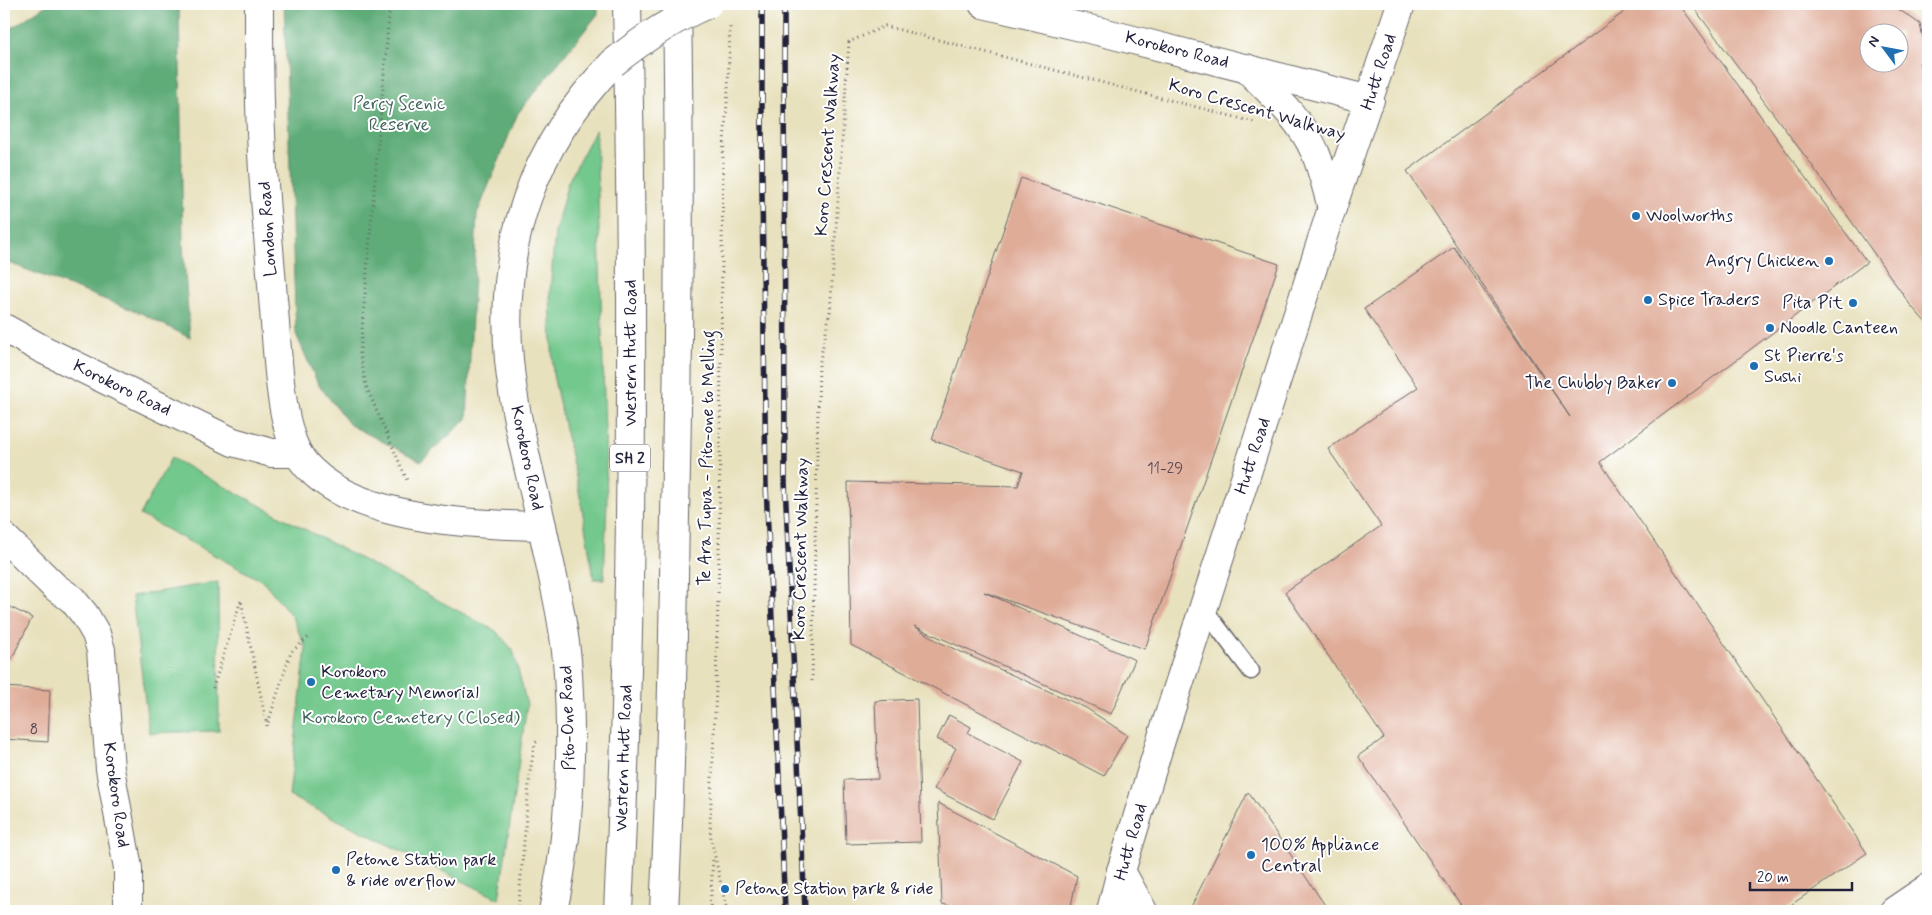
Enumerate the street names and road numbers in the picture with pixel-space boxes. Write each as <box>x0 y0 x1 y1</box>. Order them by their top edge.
street label: Korokoro Road <box>1123 26 1231 74</box>
street label: Hutt Road <box>1355 31 1403 113</box>
street label: Koro Crescent Walkway <box>810 53 846 237</box>
street label: Koro Crescent Walkway <box>1166 73 1348 147</box>
street label: London Road <box>253 180 283 278</box>
street label: Western Hutt Road <box>619 280 643 427</box>
street label: Te Ara Tupua - Pito-one to Melling <box>693 330 723 586</box>
street label: Korokoro Road <box>69 354 175 422</box>
street label: Korokoro Road <box>504 404 550 512</box>
street label: Hutt Road <box>1229 415 1277 497</box>
road number: SH 2 <box>610 444 650 472</box>
street label: Koro Crescent Walkway <box>787 457 815 641</box>
street label: Pito-One Road <box>554 665 582 771</box>
street label: Western Hutt Road <box>609 684 639 832</box>
street label: Korokoro Road <box>97 741 135 849</box>
street label: Hutt Road <box>1109 801 1153 883</box>

